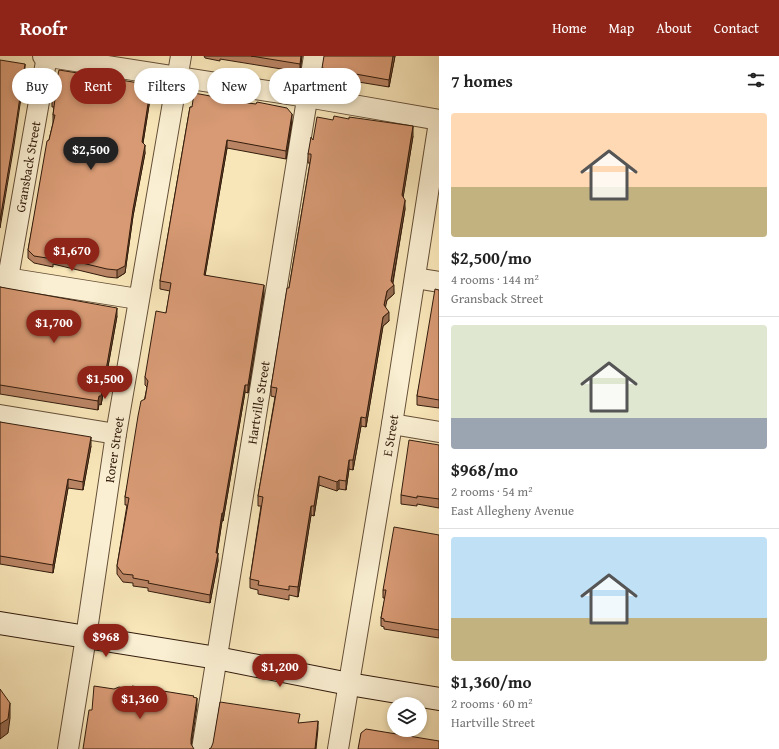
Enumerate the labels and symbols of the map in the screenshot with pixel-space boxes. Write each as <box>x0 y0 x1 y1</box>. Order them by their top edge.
street label: Gransback Street <box>11 119 45 214</box>
pin: $2,500 <box>58 137 124 171</box>
pin: $1,670 <box>39 238 105 272</box>
pin: $1,700 <box>21 310 87 344</box>
street label: Hartville Street <box>242 359 275 446</box>
pin: $1,500 <box>72 366 138 400</box>
street label: E Street <box>378 413 403 458</box>
street label: Rorer Street <box>100 415 129 484</box>
pin: $968 <box>82 624 130 658</box>
pin: $1,200 <box>247 654 313 688</box>
pin: $1,360 <box>107 686 173 720</box>

